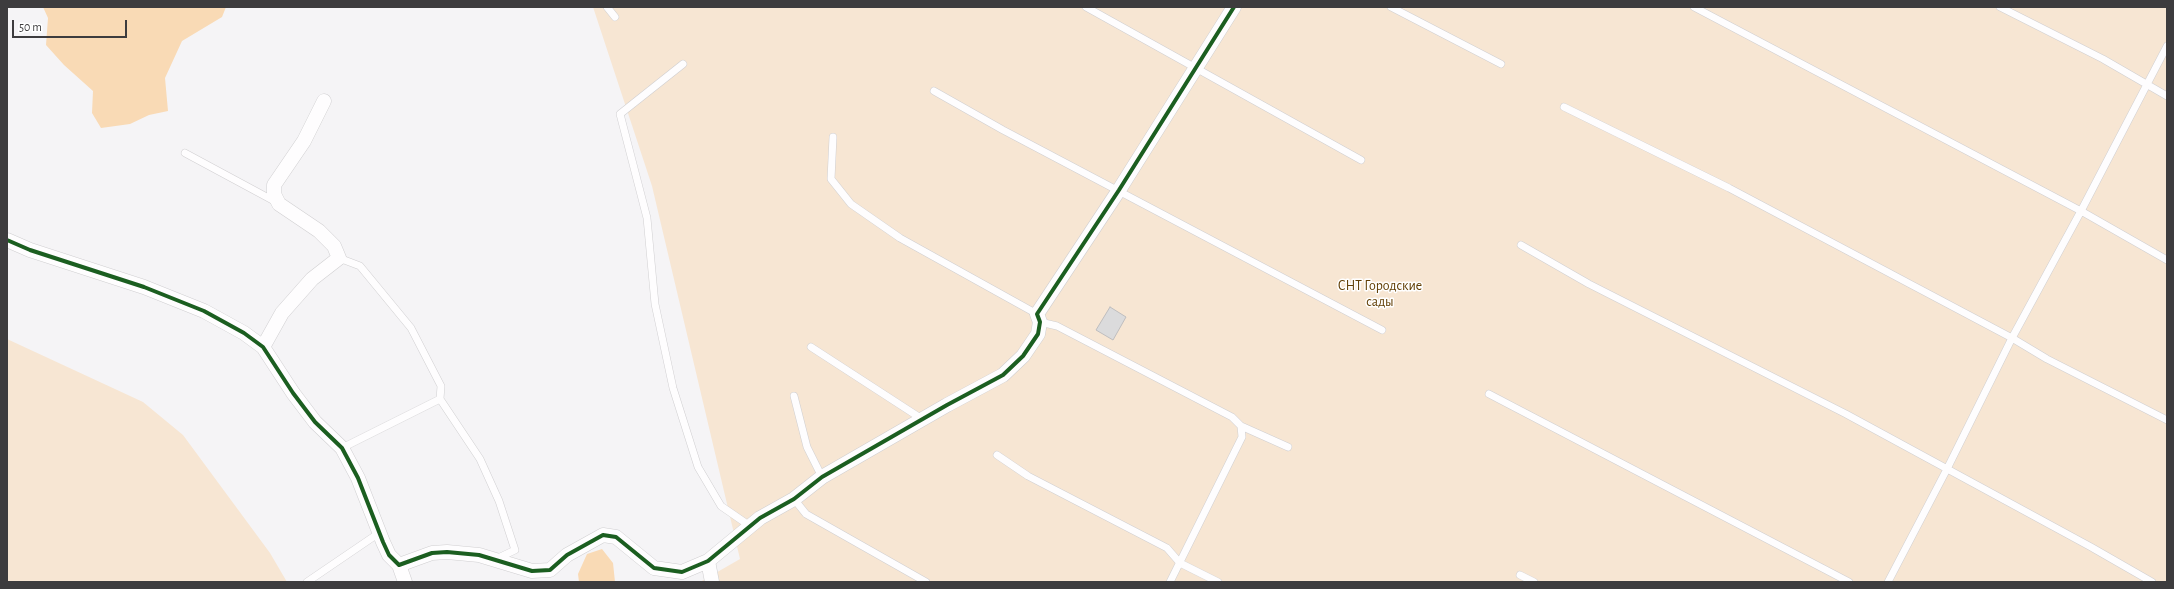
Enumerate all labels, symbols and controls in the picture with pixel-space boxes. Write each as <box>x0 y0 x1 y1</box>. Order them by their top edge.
scale bar <box>14 12 129 38</box>
text: 50 m <box>19 21 42 33</box>
park label: СНТ Городские сады <box>1338 278 1422 310</box>

